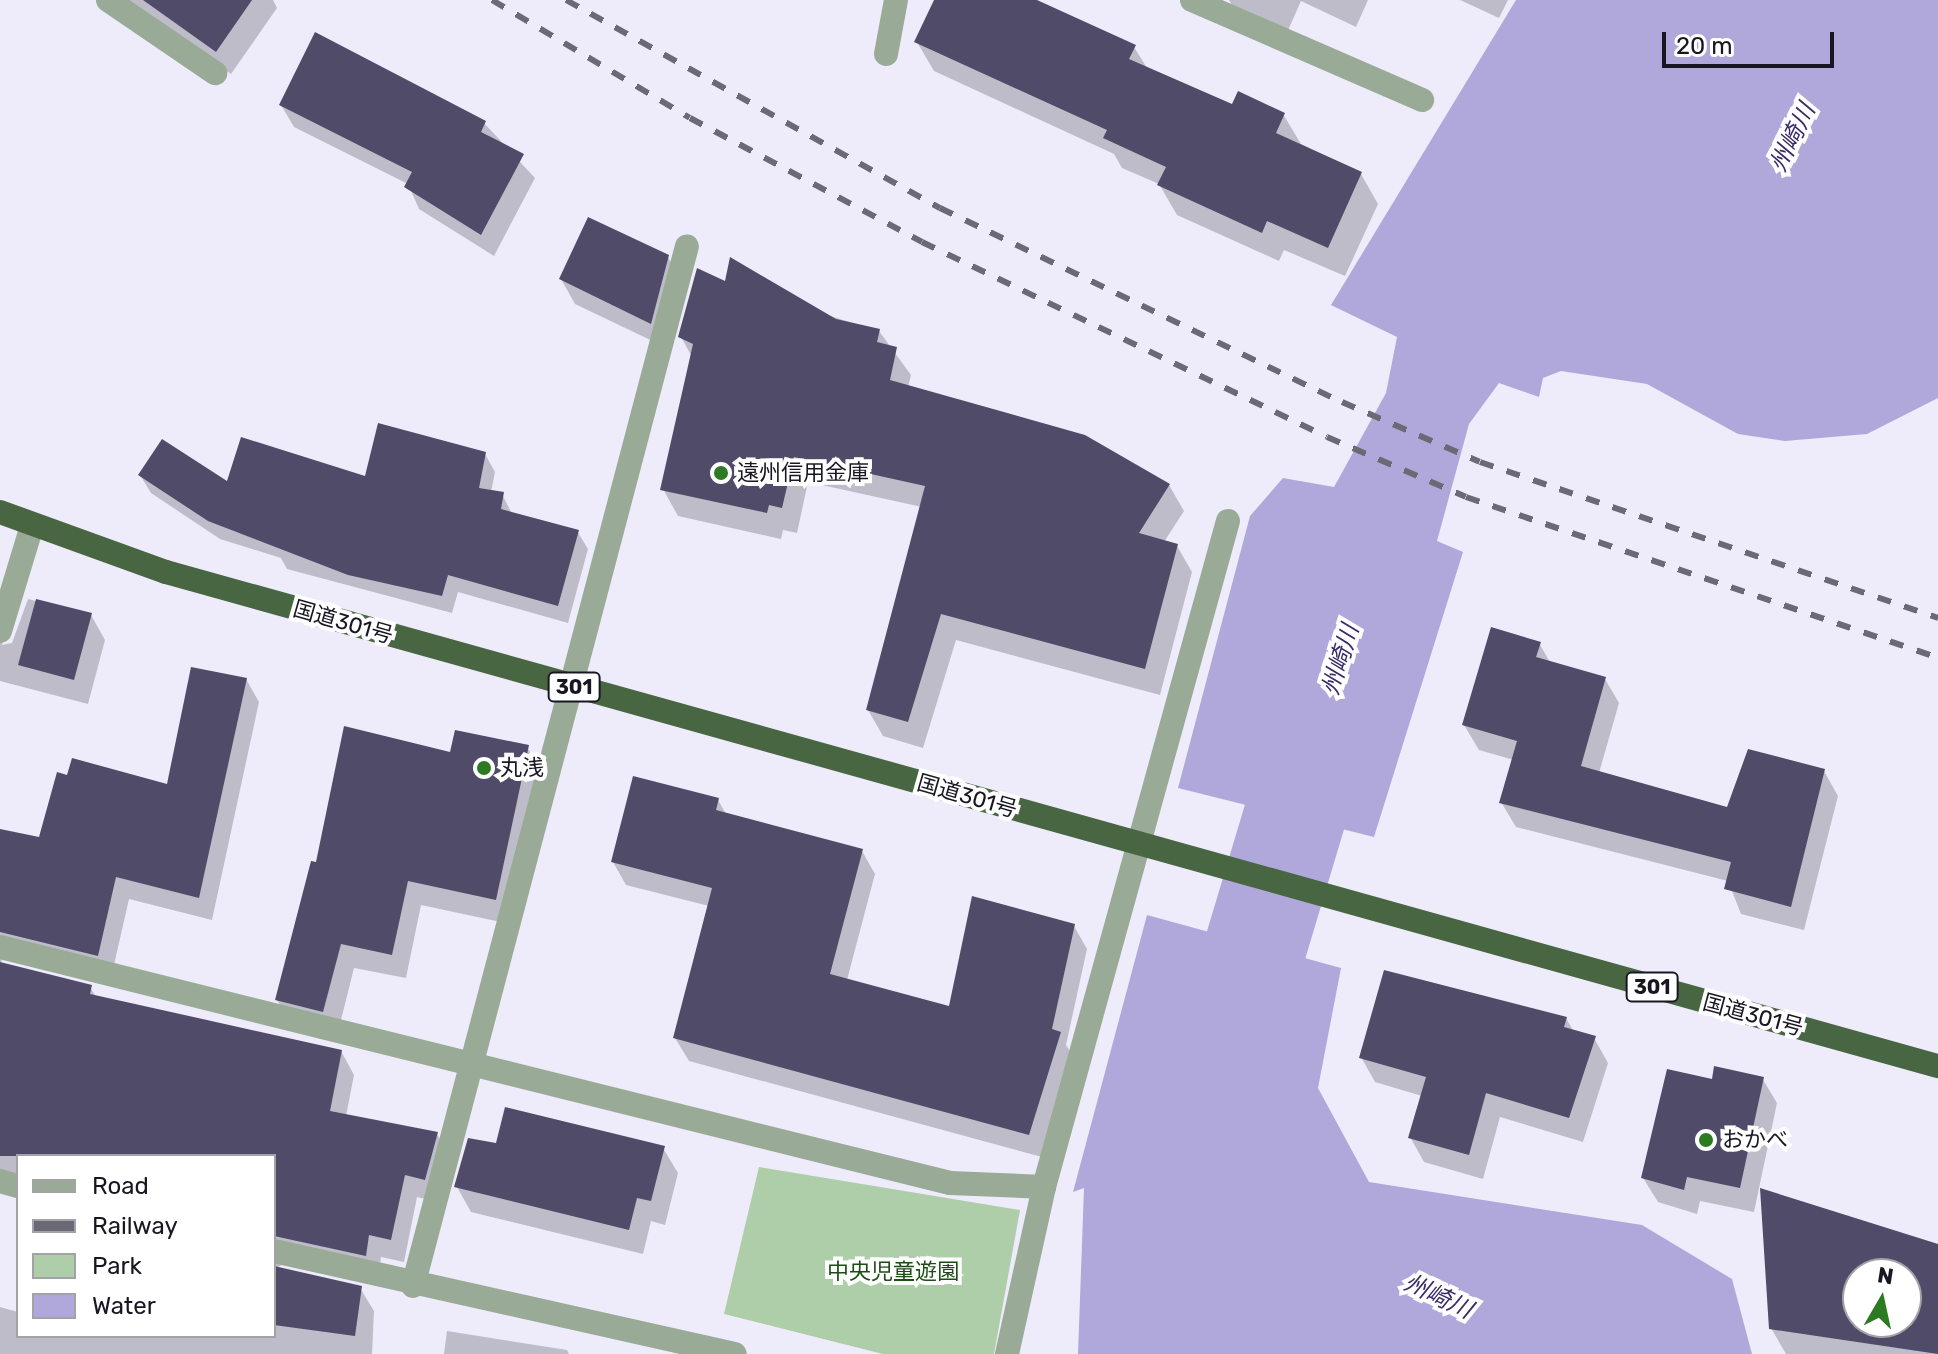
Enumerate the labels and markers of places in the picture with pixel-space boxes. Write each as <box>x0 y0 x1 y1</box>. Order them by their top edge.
place label: 遠州信用金庫 <box>737 460 869 486</box>
marker: 遠州信用金庫 <box>712 464 730 482</box>
place label: 丸浅 <box>500 755 544 781</box>
marker: 丸浅 <box>475 759 493 777</box>
place label: おかべ <box>1722 1127 1788 1153</box>
marker: おかべ <box>1697 1131 1715 1149</box>

